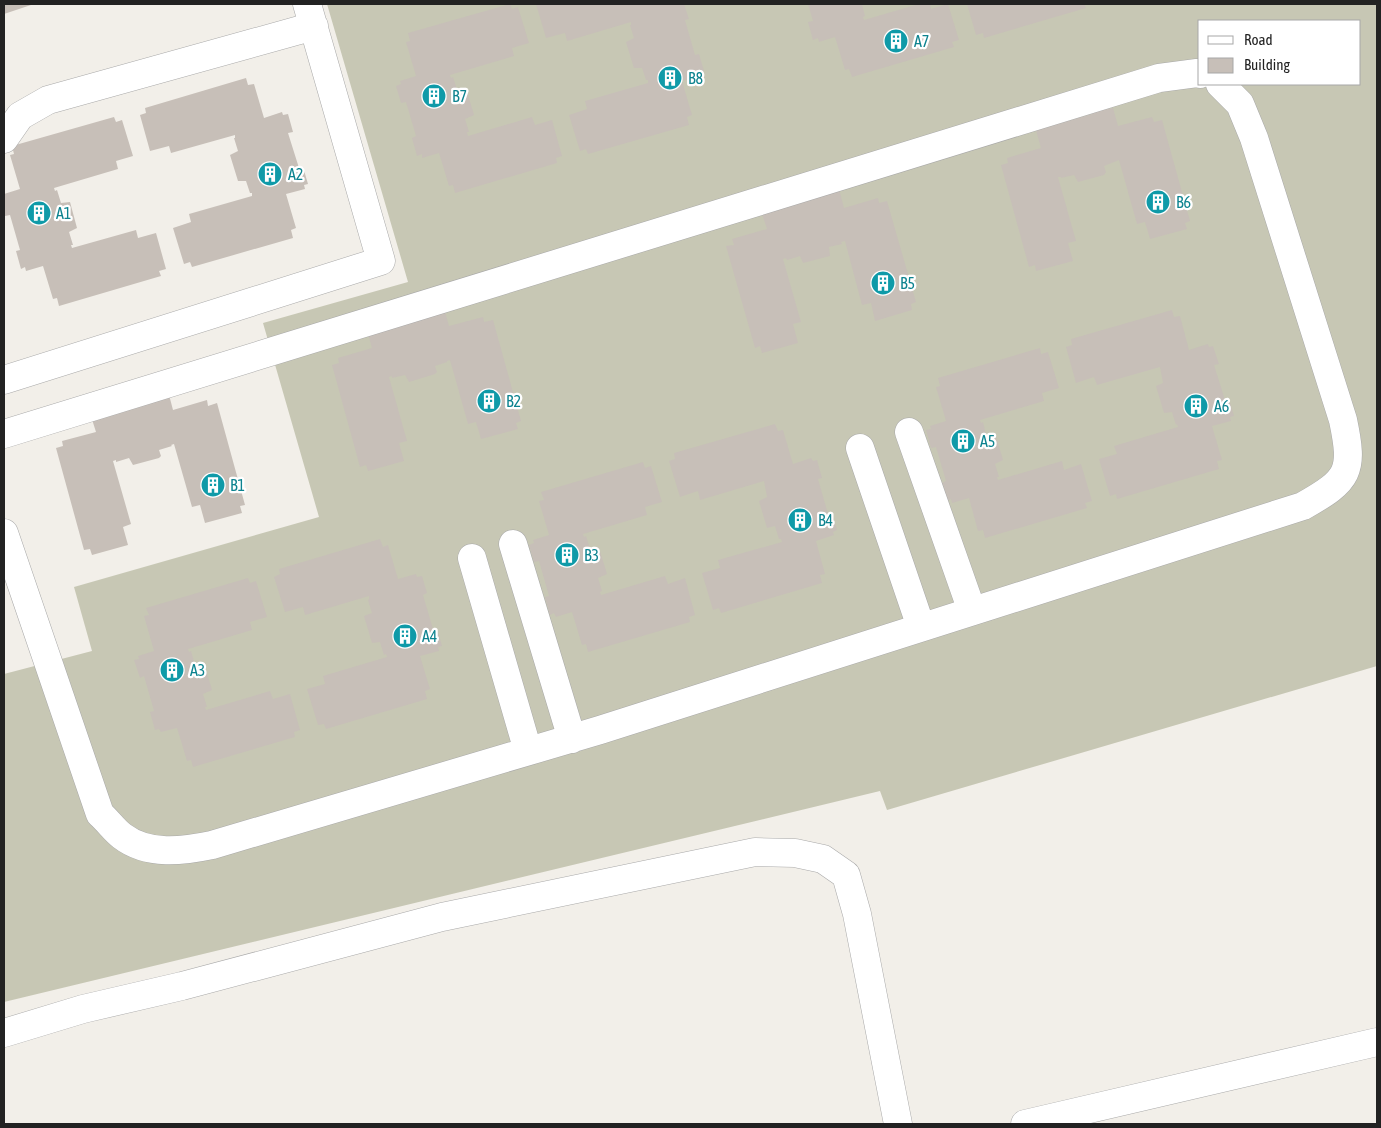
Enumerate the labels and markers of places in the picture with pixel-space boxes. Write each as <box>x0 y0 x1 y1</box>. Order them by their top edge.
building icon: A7 <box>883 28 909 54</box>
place label: A7 <box>914 32 929 50</box>
building icon: B8 <box>657 65 683 91</box>
place label: B8 <box>688 69 703 87</box>
building icon: B7 <box>421 83 447 109</box>
place label: B7 <box>452 87 467 105</box>
building icon: A2 <box>257 161 283 187</box>
place label: A2 <box>288 165 303 183</box>
building icon: B6 <box>1145 189 1171 215</box>
place label: B6 <box>1176 193 1191 211</box>
building icon: A1 <box>26 200 52 226</box>
place label: A1 <box>56 204 71 222</box>
building icon: B5 <box>870 270 896 296</box>
place label: B5 <box>900 274 915 292</box>
building icon: B2 <box>476 388 502 414</box>
place label: B2 <box>506 392 521 410</box>
building icon: A6 <box>1183 393 1209 419</box>
place label: A6 <box>1214 397 1229 415</box>
building icon: A5 <box>950 428 976 454</box>
place label: A5 <box>980 432 995 450</box>
building icon: B1 <box>200 472 226 498</box>
place label: B1 <box>230 476 245 494</box>
building icon: B4 <box>787 507 813 533</box>
place label: B4 <box>818 511 833 529</box>
building icon: B3 <box>554 542 580 568</box>
place label: B3 <box>584 546 599 564</box>
building icon: A4 <box>392 623 418 649</box>
place label: A4 <box>422 627 437 645</box>
building icon: A3 <box>159 657 185 683</box>
place label: A3 <box>190 661 205 679</box>

